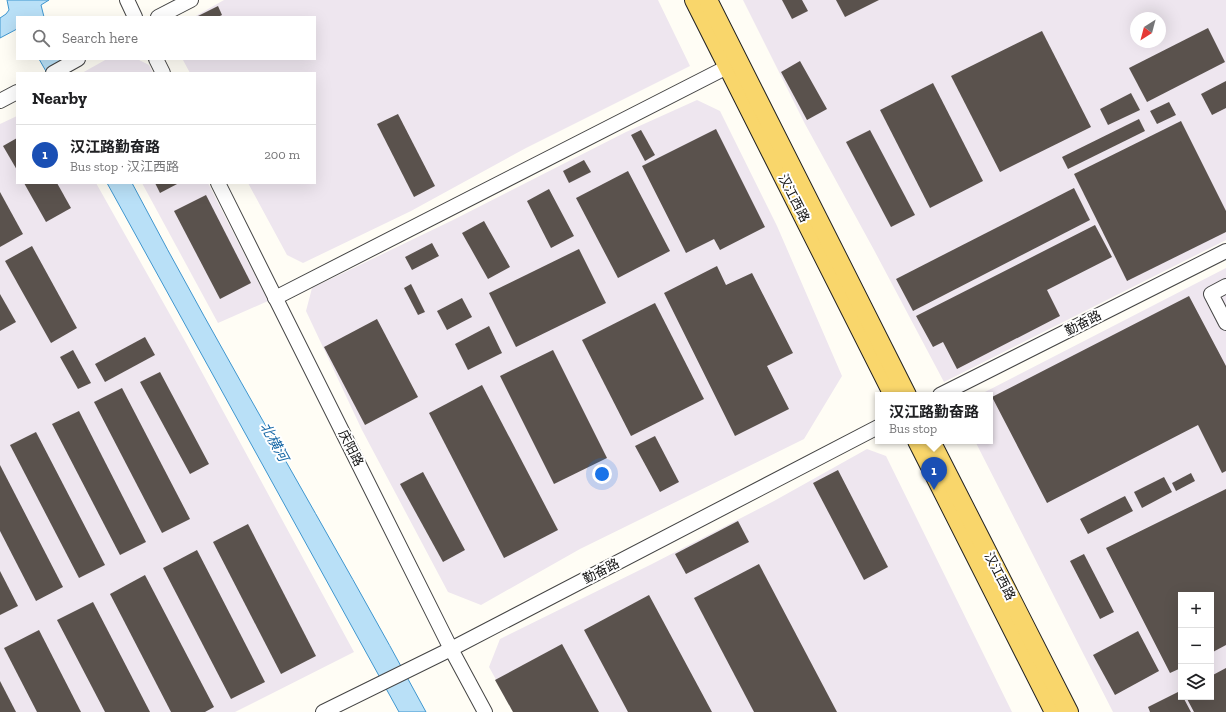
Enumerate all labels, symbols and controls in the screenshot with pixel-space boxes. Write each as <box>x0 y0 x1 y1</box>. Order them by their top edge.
north arrow <box>1130 12 1166 48</box>
search box <box>16 16 316 60</box>
icon: search <box>30 27 52 49</box>
text: Search here <box>62 29 138 47</box>
text: Nearby <box>32 88 87 108</box>
text: 汉江路勤奋路 <box>70 138 160 156</box>
text: 1 <box>42 147 48 162</box>
text: 200 m <box>264 147 300 162</box>
text: Bus stop · 汉江西路 <box>70 159 179 174</box>
street label: 汉江西路 <box>776 171 812 225</box>
street label: 勤奋路 <box>1062 307 1104 339</box>
popup <box>875 392 993 444</box>
text: 汉江路勤奋路 <box>889 403 979 421</box>
water label: 北横河 <box>256 420 293 467</box>
text: Bus stop <box>889 421 937 436</box>
street label: 庆阳路 <box>335 427 367 469</box>
pin: 1 <box>921 457 947 490</box>
your location <box>592 464 612 484</box>
street label: 汉江西路 <box>982 549 1018 603</box>
street label: 勤奋路 <box>580 555 622 587</box>
map controls <box>1178 592 1214 700</box>
button: + <box>1178 592 1214 628</box>
button: − <box>1178 628 1214 664</box>
button: layers <box>1178 664 1214 700</box>

